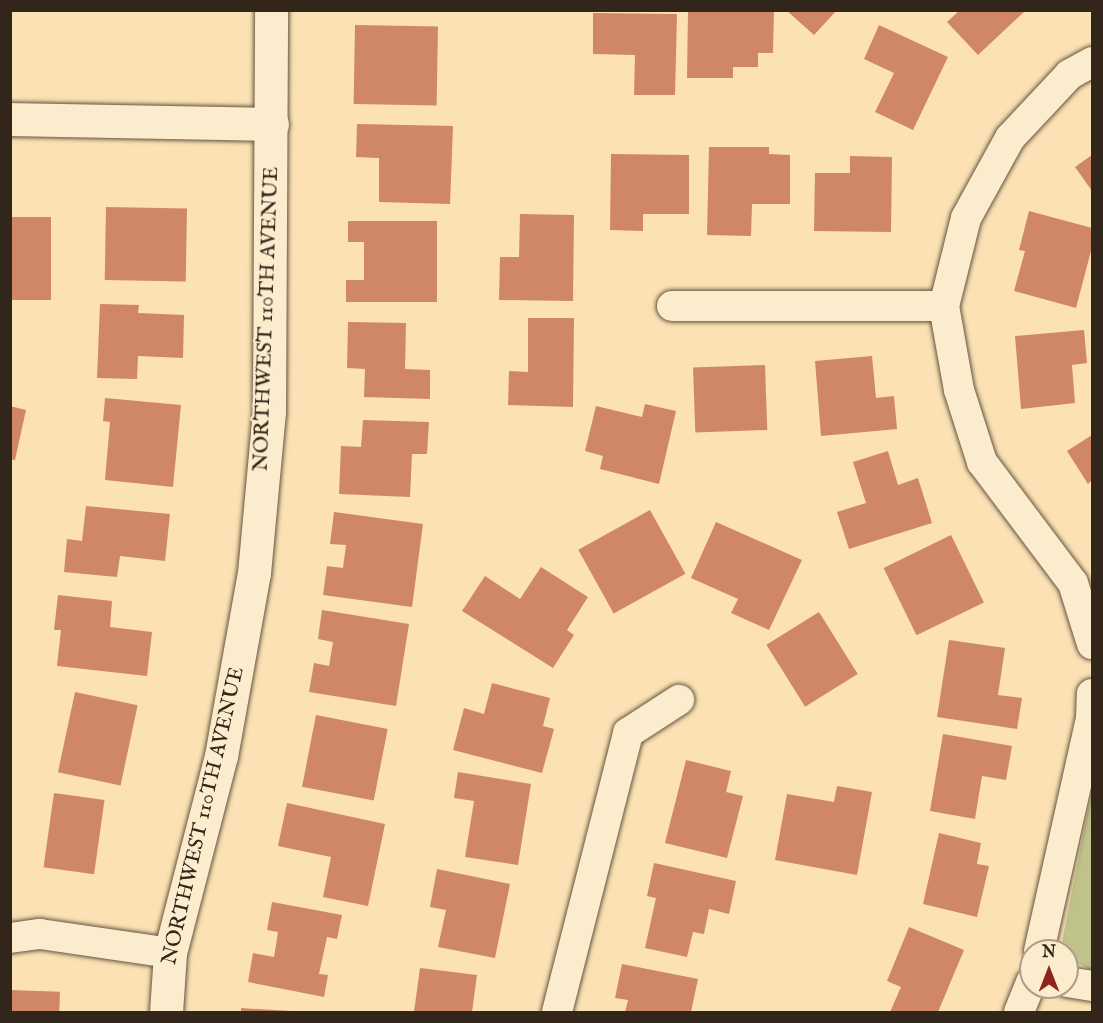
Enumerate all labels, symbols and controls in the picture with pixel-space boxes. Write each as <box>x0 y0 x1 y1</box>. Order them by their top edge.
street label: NORTHWEST 110TH AVENUE <box>249 166 285 472</box>
street label: NORTHWEST 110TH AVENUE <box>157 665 251 967</box>
north arrow <box>1019 939 1079 999</box>
text: N <box>1042 943 1056 963</box>

